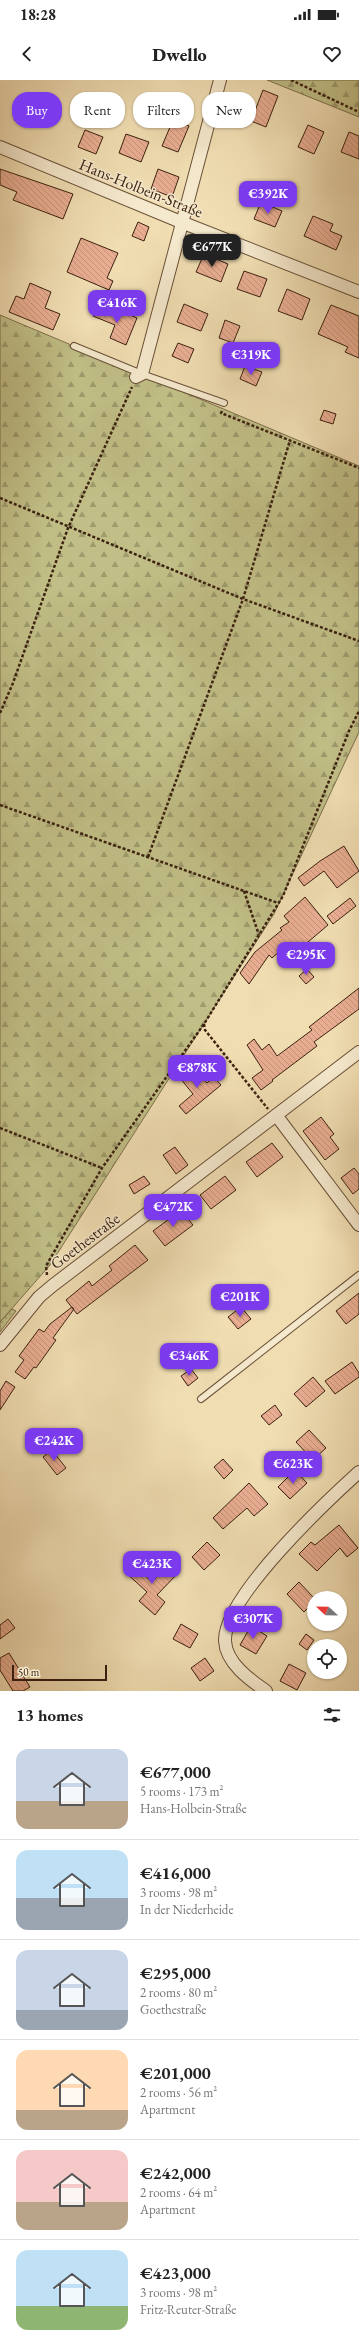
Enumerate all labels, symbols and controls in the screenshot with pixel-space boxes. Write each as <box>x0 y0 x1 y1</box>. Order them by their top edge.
text: 18:28 <box>20 5 56 24</box>
icon: back <box>16 43 38 65</box>
text: Dwello <box>152 43 207 66</box>
icon: heart <box>321 43 343 65</box>
chip: Buy <box>12 92 62 128</box>
chip: Rent <box>70 92 125 128</box>
chip: Filters <box>133 92 194 128</box>
chip: New <box>202 92 256 128</box>
street label: Hans-Holbein-Straße <box>76 154 206 222</box>
pin: €392K <box>240 181 296 215</box>
text: €392K <box>248 185 288 202</box>
pin: €677K <box>184 234 240 268</box>
text: €677K <box>192 238 232 255</box>
pin: €416K <box>89 290 145 324</box>
text: €416K <box>97 294 137 311</box>
pin: €319K <box>223 342 279 376</box>
text: €319K <box>231 346 271 363</box>
pin: €295K <box>278 942 334 976</box>
text: €295K <box>286 946 326 963</box>
pin: €878K <box>169 1055 225 1089</box>
text: €878K <box>177 1059 217 1076</box>
pin: €472K <box>145 1194 201 1228</box>
text: €472K <box>153 1198 193 1215</box>
street label: Goethestraße <box>46 1208 124 1274</box>
pin: €201K <box>212 1284 268 1318</box>
text: €201K <box>220 1288 260 1305</box>
pin: €346K <box>161 1343 217 1377</box>
text: €346K <box>169 1347 209 1364</box>
pin: €242K <box>26 1428 82 1462</box>
text: €242K <box>34 1432 74 1449</box>
pin: €623K <box>265 1451 321 1485</box>
text: €623K <box>273 1455 313 1472</box>
pin: €423K <box>124 1551 180 1585</box>
text: €423K <box>132 1555 172 1572</box>
north arrow <box>307 1591 347 1631</box>
map controls <box>307 1591 347 1679</box>
pin: €307K <box>225 1606 281 1640</box>
text: €307K <box>233 1610 273 1627</box>
button: locate <box>307 1639 347 1679</box>
scale bar <box>12 1663 107 1682</box>
text: 50 m <box>18 1665 39 1679</box>
text: 13 homes <box>16 1704 83 1726</box>
icon: filters <box>321 1704 343 1726</box>
text: €677,000 <box>140 1761 211 1783</box>
icon: home <box>48 1765 96 1813</box>
text: 5 rooms · 173 m² <box>140 1783 224 1800</box>
text: Hans-Holbein-Straße <box>140 1800 247 1817</box>
text: €416,000 <box>140 1862 211 1884</box>
icon: home <box>48 1866 96 1914</box>
text: 3 rooms · 98 m² <box>140 1884 217 1901</box>
text: In der Niederheide <box>140 1901 233 1918</box>
text: €295,000 <box>140 1962 211 1984</box>
icon: home <box>48 1966 96 2014</box>
text: 2 rooms · 80 m² <box>140 1984 217 2001</box>
text: Goethestraße <box>140 2001 206 2018</box>
text: €201,000 <box>140 2062 211 2084</box>
icon: home <box>48 2066 96 2114</box>
text: 2 rooms · 56 m² <box>140 2084 217 2101</box>
text: Apartment <box>140 2101 195 2118</box>
text: €242,000 <box>140 2162 211 2184</box>
icon: home <box>48 2166 96 2214</box>
text: 2 rooms · 64 m² <box>140 2184 217 2201</box>
text: Apartment <box>140 2201 195 2218</box>
text: €423,000 <box>140 2262 211 2284</box>
icon: home <box>48 2266 96 2314</box>
text: 3 rooms · 98 m² <box>140 2284 217 2301</box>
text: Fritz-Reuter-Straße <box>140 2301 236 2318</box>

